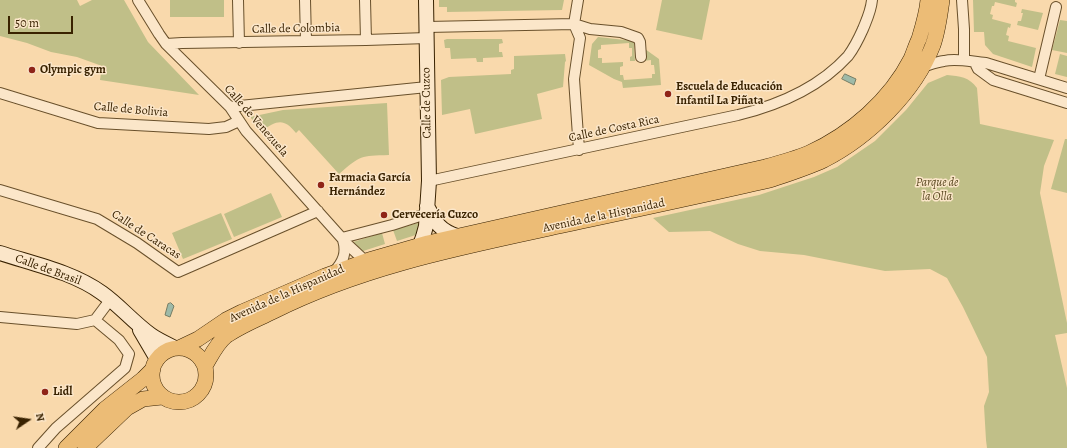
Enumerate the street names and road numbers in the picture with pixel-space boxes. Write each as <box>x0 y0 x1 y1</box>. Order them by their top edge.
street label: Calle de Colombia <box>252 21 340 37</box>
street label: Calle de Cuzco <box>419 67 435 139</box>
street label: Calle de Venezuela <box>221 82 291 160</box>
street label: Calle de Bolivia <box>93 100 169 120</box>
street label: Calle de Costa Rica <box>567 112 661 146</box>
street label: Avenida de la Hispanidad <box>542 196 666 236</box>
street label: Calle de Caracas <box>109 207 183 263</box>
street label: Calle de Brasil <box>13 251 83 289</box>
street label: Avenida de la Hispanidad <box>227 262 347 326</box>

